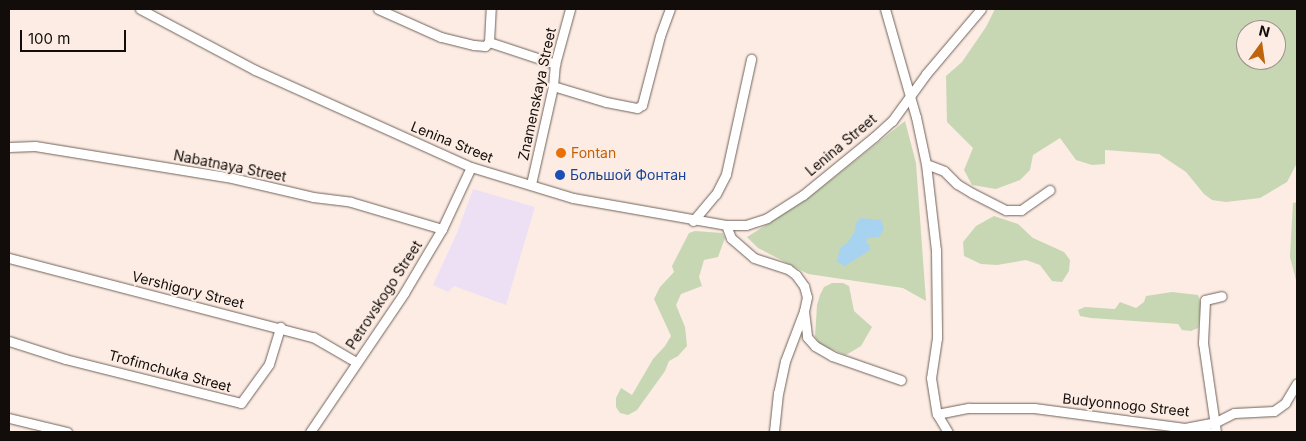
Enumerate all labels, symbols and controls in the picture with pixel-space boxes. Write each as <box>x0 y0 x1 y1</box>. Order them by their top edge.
scale bar <box>22 20 129 52</box>
north arrow <box>1236 20 1286 70</box>
text: N <box>1257 21 1272 40</box>
street label: Znamenskaya Street <box>515 26 559 162</box>
text: 100 m <box>28 29 70 48</box>
street label: Lenina Street <box>802 111 880 179</box>
street label: Lenina Street <box>408 118 496 166</box>
place label: Fontan <box>571 145 616 161</box>
street label: Nabatnaya Street <box>172 147 288 185</box>
marker: Fontan <box>555 147 567 159</box>
place label: Большой Фонтан <box>570 167 686 183</box>
marker: Большой Фонтан <box>554 169 566 181</box>
street label: Petrovskogo Street <box>343 237 425 353</box>
street label: Vershigory Street <box>130 268 246 312</box>
street label: Trofimchuka Street <box>107 347 233 395</box>
street label: Budyonnogo Street <box>1062 390 1190 420</box>

